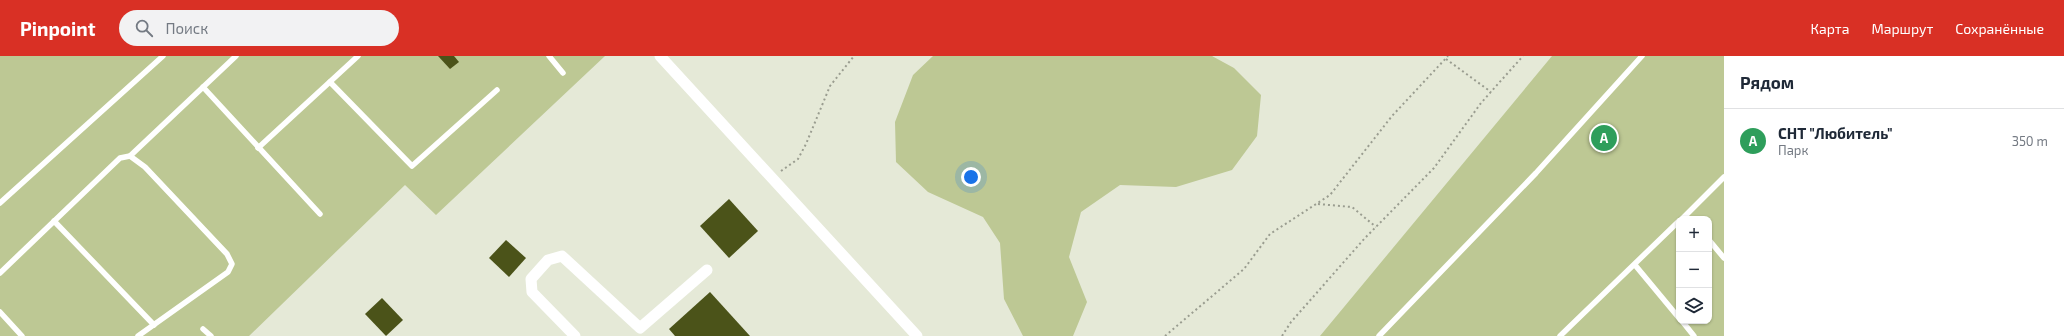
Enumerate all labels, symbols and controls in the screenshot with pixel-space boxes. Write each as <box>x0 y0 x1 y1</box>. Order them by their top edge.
search box <box>119 10 399 46</box>
text: Pinpoint <box>20 17 95 40</box>
icon: search <box>133 17 155 39</box>
text: Поиск <box>165 19 208 37</box>
text: Карта <box>1811 20 1849 37</box>
text: Маршрут <box>1871 20 1933 37</box>
text: Сохранённые <box>1955 20 2044 37</box>
text: Рядом <box>1740 72 1794 92</box>
pin: A <box>1591 123 1617 153</box>
text: СНТ "Любитель" <box>1778 124 1893 142</box>
text: A <box>1749 133 1757 149</box>
text: 350 m <box>2012 133 2048 149</box>
text: Парк <box>1778 142 1808 158</box>
your location <box>961 167 981 187</box>
map controls <box>1676 216 1712 324</box>
button: + <box>1676 216 1712 252</box>
button: − <box>1676 252 1712 288</box>
button: layers <box>1676 288 1712 324</box>

